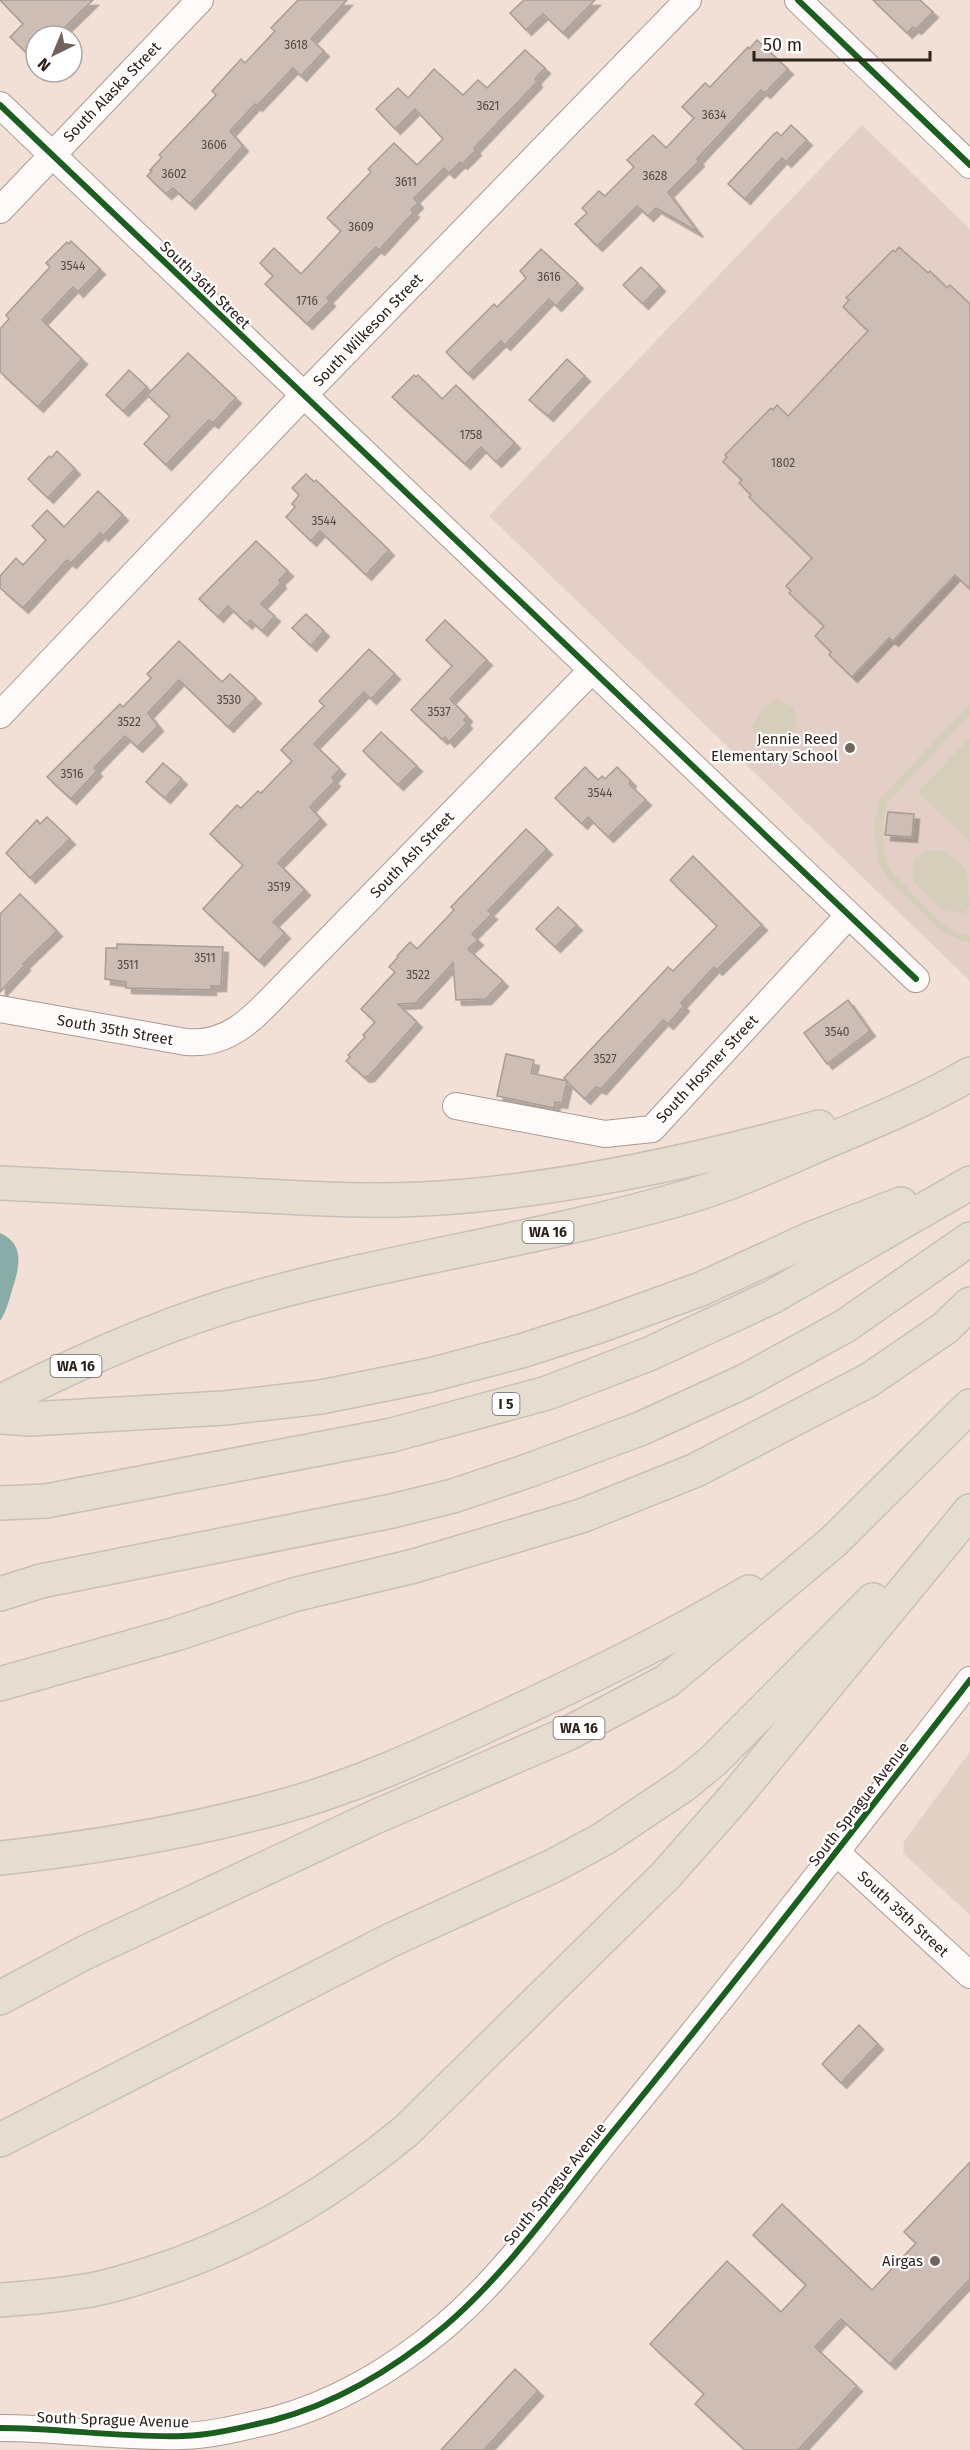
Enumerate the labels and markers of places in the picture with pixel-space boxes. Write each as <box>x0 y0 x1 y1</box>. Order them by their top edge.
place label: Jennie Reed Elementary School <box>711 730 839 765</box>
marker: Jennie Reed Elementary School <box>843 741 857 755</box>
place label: Airgas <box>882 2252 923 2270</box>
marker: Airgas <box>928 2254 942 2268</box>

